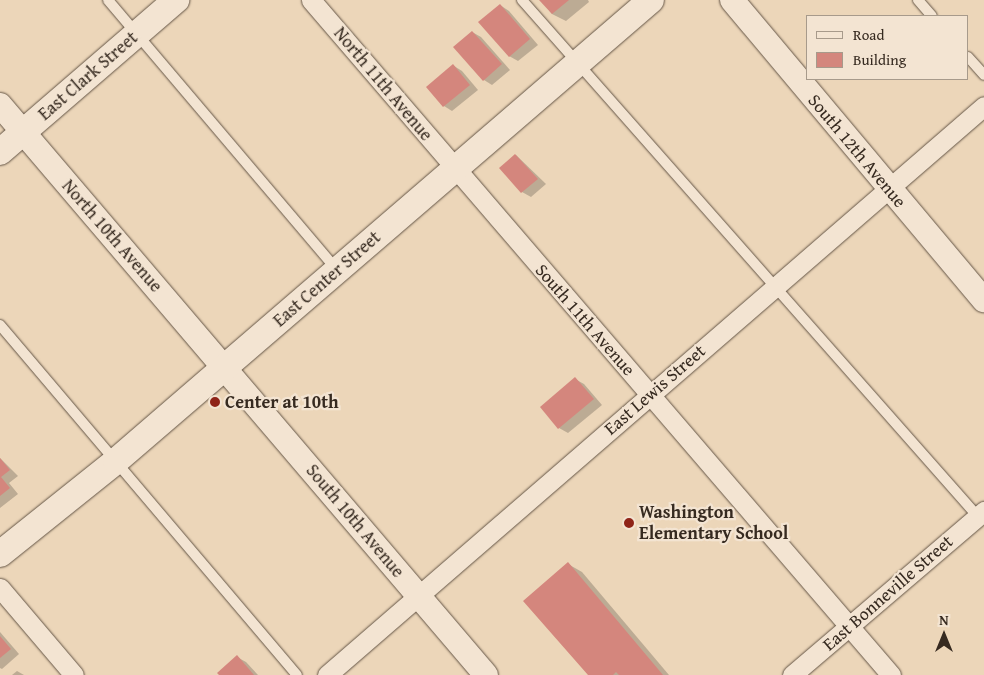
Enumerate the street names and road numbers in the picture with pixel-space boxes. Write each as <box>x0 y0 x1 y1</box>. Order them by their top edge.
street label: North 11th Avenue <box>329 23 437 145</box>
street label: East Clark Street <box>34 27 142 125</box>
street label: South 12th Avenue <box>803 90 911 212</box>
street label: North 10th Avenue <box>57 175 167 297</box>
street label: East Center Street <box>269 227 385 331</box>
street label: South 11th Avenue <box>531 260 639 380</box>
street label: East Lewis Street <box>600 340 710 440</box>
street label: South 10th Avenue <box>301 460 409 582</box>
street label: East Bonneville Street <box>819 531 957 655</box>

